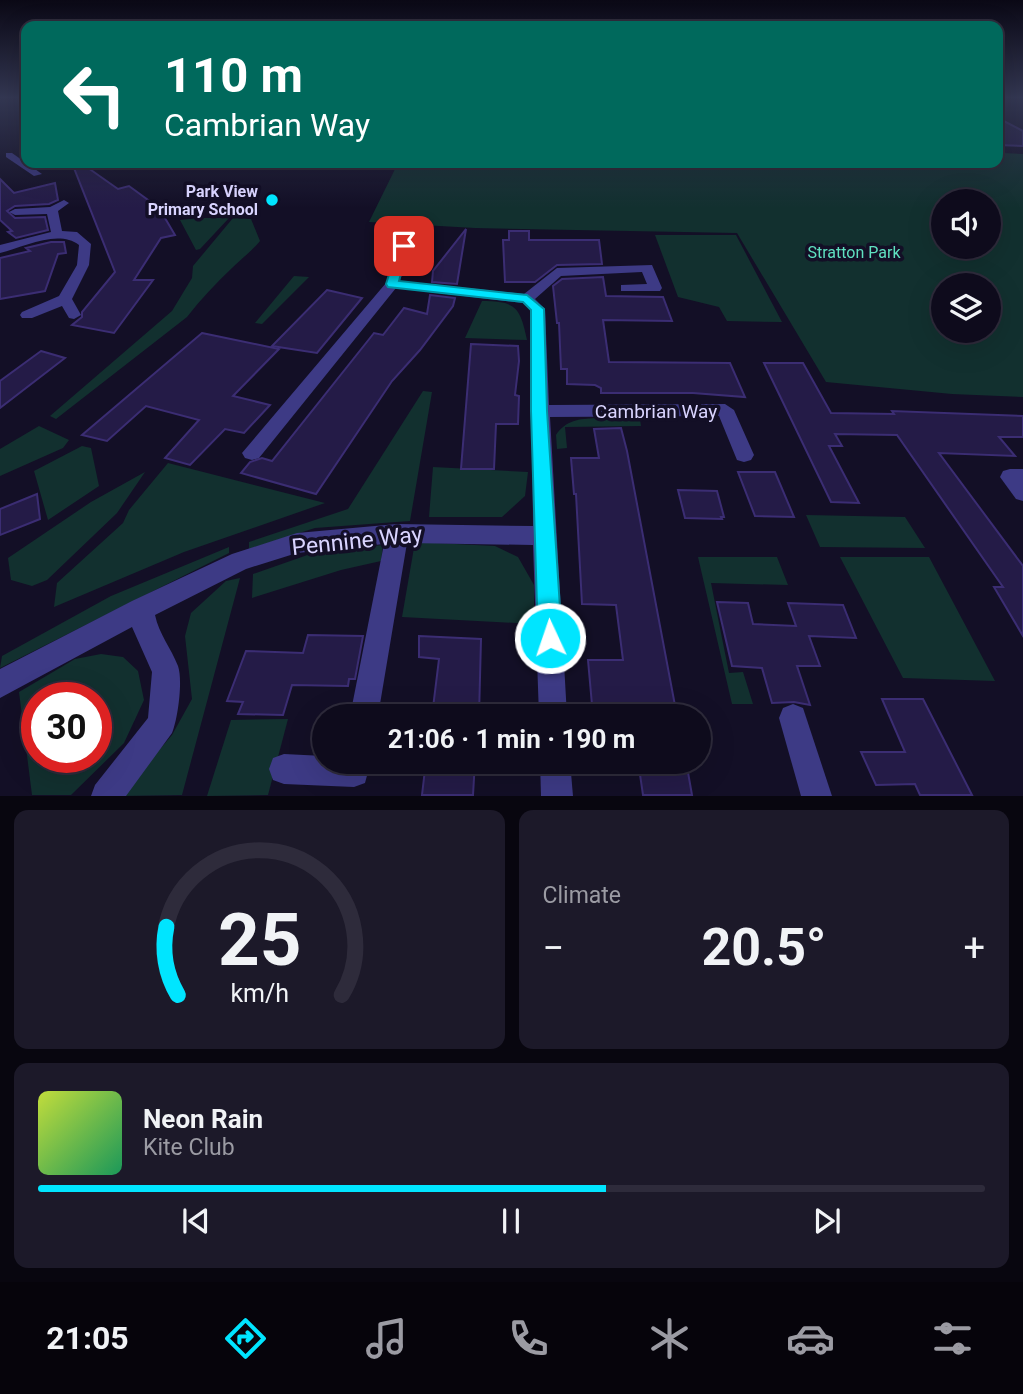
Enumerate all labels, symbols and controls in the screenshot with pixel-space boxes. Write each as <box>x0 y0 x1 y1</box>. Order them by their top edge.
text: 110 m <box>164 47 303 104</box>
icon: left <box>49 49 140 140</box>
text: Cambrian Way <box>164 106 370 144</box>
place label: Park View Primary School <box>148 182 258 219</box>
map controls <box>931 189 1001 343</box>
button: sound <box>931 189 1001 259</box>
marker: Park View Primary School <box>264 192 280 208</box>
pin <box>374 216 434 276</box>
icon: arrive <box>385 227 423 265</box>
park label: Stratton Park <box>807 243 901 262</box>
button: layers <box>931 273 1001 343</box>
street label: Cambrian Way <box>595 400 717 423</box>
street label: Pennine Way <box>290 521 424 561</box>
position arrow <box>513 601 587 675</box>
speed limit sign: 30 <box>21 682 112 773</box>
text: 21:06 · 1 min · 190 m <box>388 724 635 754</box>
text: Climate <box>543 882 621 909</box>
text: 25 <box>217 898 301 984</box>
text: 20.5° <box>701 917 826 978</box>
text: − <box>543 926 564 970</box>
text: + <box>963 926 985 970</box>
text: km/h <box>230 979 289 1008</box>
text: Neon Rain <box>143 1104 263 1134</box>
text: Kite Club <box>143 1134 235 1161</box>
icon: previous <box>177 1202 215 1240</box>
icon: pause <box>492 1202 530 1240</box>
icon: next <box>808 1202 846 1240</box>
icon: directions <box>221 1314 270 1363</box>
icon: music <box>362 1314 411 1363</box>
icon: phone <box>504 1314 553 1363</box>
icon: climate <box>645 1314 694 1363</box>
icon: car <box>786 1314 835 1363</box>
icon: filters <box>928 1314 977 1363</box>
text: 21:05 <box>46 1319 129 1357</box>

